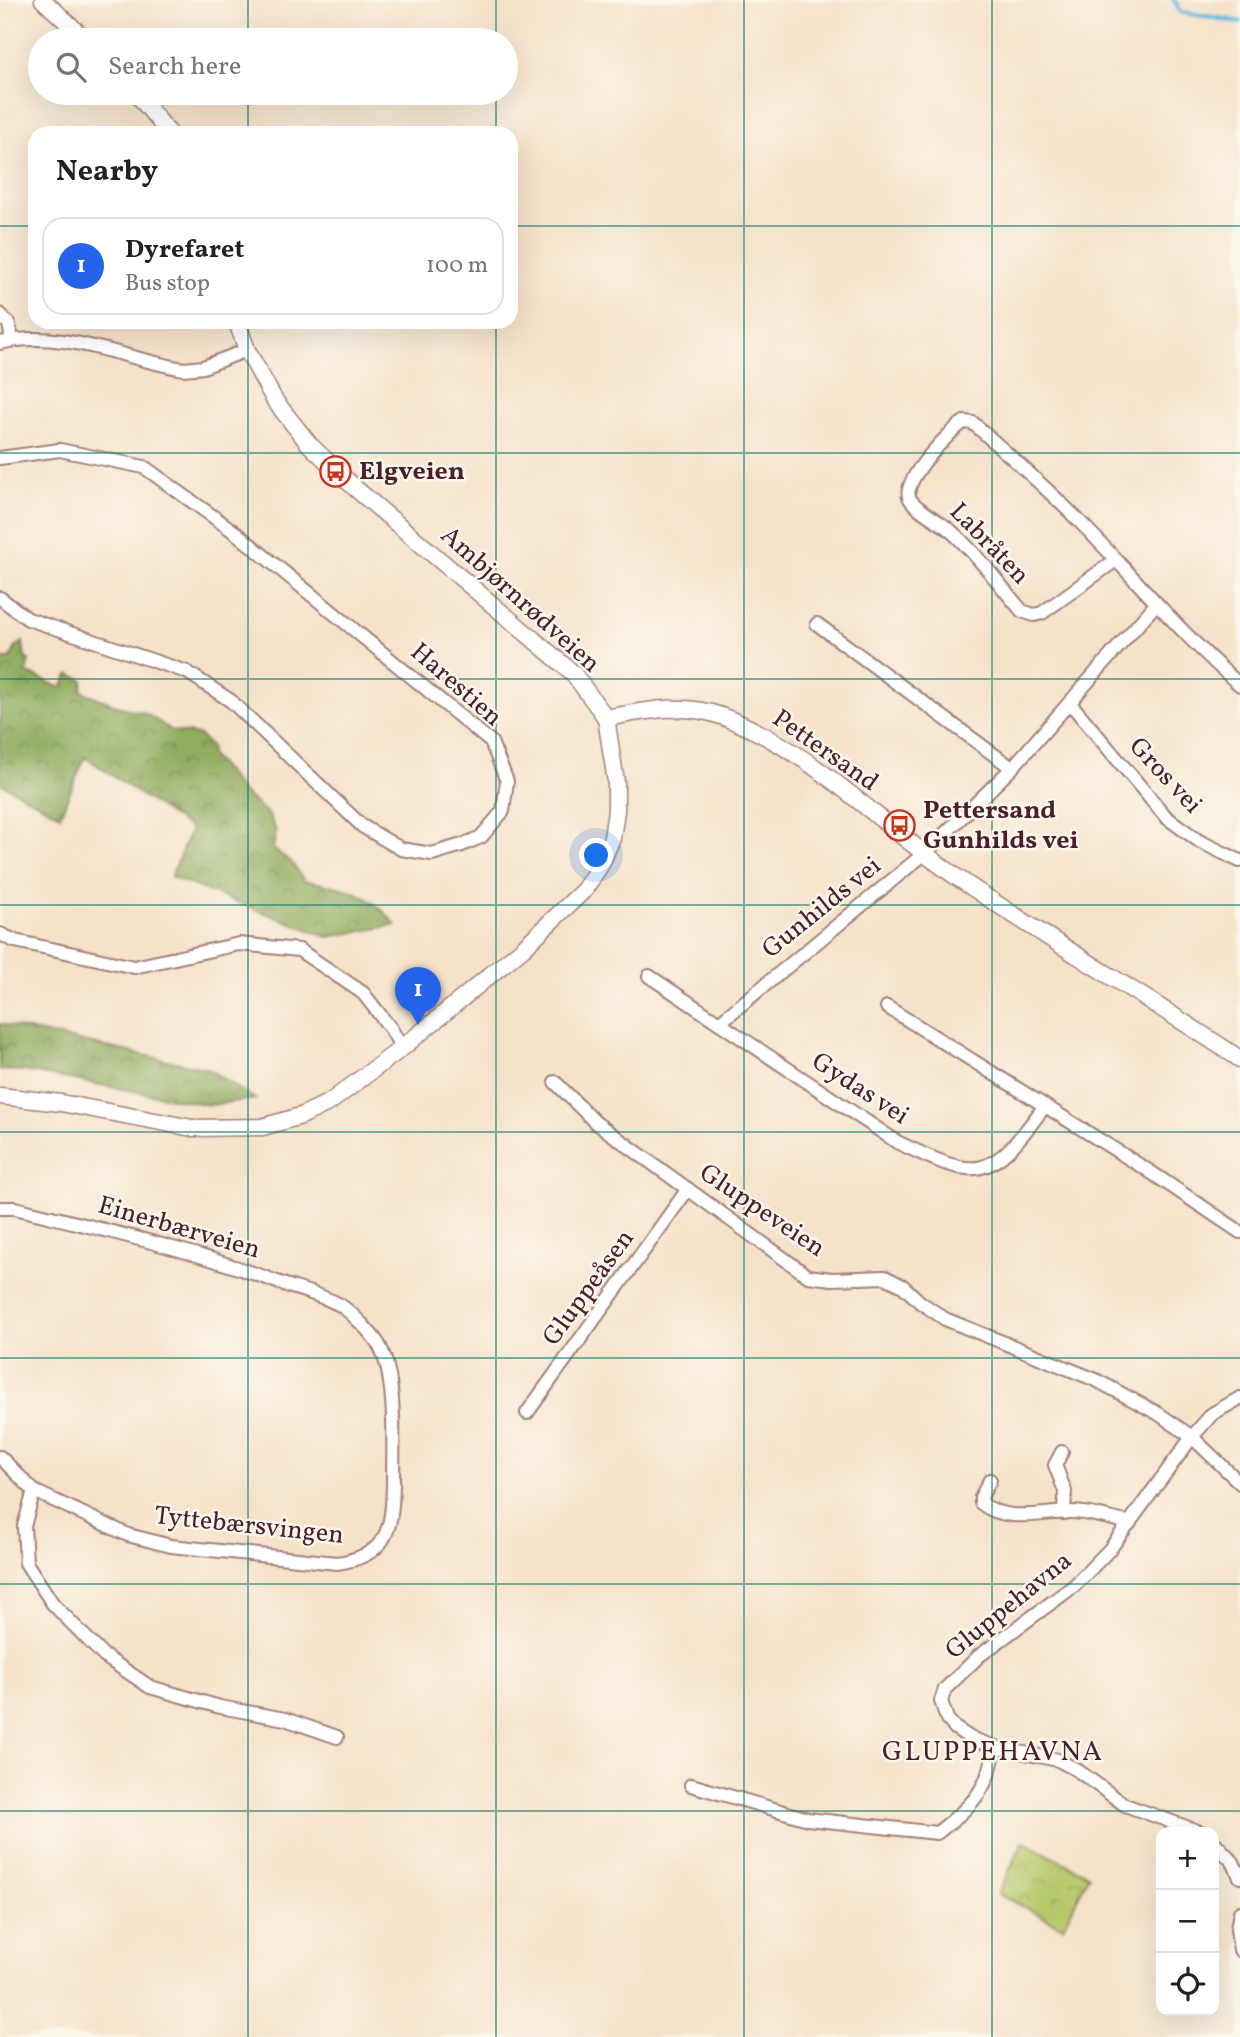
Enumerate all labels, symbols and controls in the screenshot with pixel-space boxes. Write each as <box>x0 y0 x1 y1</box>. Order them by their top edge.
search box <box>28 28 518 105</box>
icon: search <box>52 48 90 86</box>
text: Search here <box>108 49 241 85</box>
text: Nearby <box>56 151 158 193</box>
text: Dyrefaret <box>125 232 244 268</box>
text: 1 <box>76 250 86 282</box>
text: 100 m <box>426 250 488 282</box>
text: Bus stop <box>125 268 210 300</box>
place label: Elgveien <box>359 454 465 490</box>
bus stop icon: Elgveien <box>319 455 353 489</box>
street label: Labråten <box>941 495 1037 593</box>
street label: Ambjørnrødveien <box>432 518 608 682</box>
street label: Harestien <box>402 635 510 735</box>
street label: Pettersand <box>765 701 885 801</box>
street label: Gros vei <box>1120 730 1210 822</box>
place label: Pettersand Gunhilds vei <box>923 793 1079 859</box>
bus stop icon: Pettersand Gunhilds vei <box>883 809 917 843</box>
your location <box>579 838 613 872</box>
street label: Gunhilds vei <box>755 849 889 967</box>
pin: 1 <box>395 967 441 1025</box>
street label: Gydas vei <box>804 1044 916 1134</box>
street label: Gluppeveien <box>692 1156 832 1266</box>
street label: Einerbærveien <box>94 1188 264 1268</box>
street label: Gluppeåsen <box>535 1223 643 1353</box>
street label: Tyttebærsvingen <box>153 1498 345 1554</box>
street label: Gluppehavna <box>938 1544 1080 1668</box>
district label: GLUPPEHAVNA <box>882 1733 1104 1772</box>
map controls <box>1156 1827 1219 2016</box>
button: + <box>1156 1827 1219 1890</box>
button: − <box>1156 1890 1219 1953</box>
button: locate <box>1156 1953 1219 2016</box>

